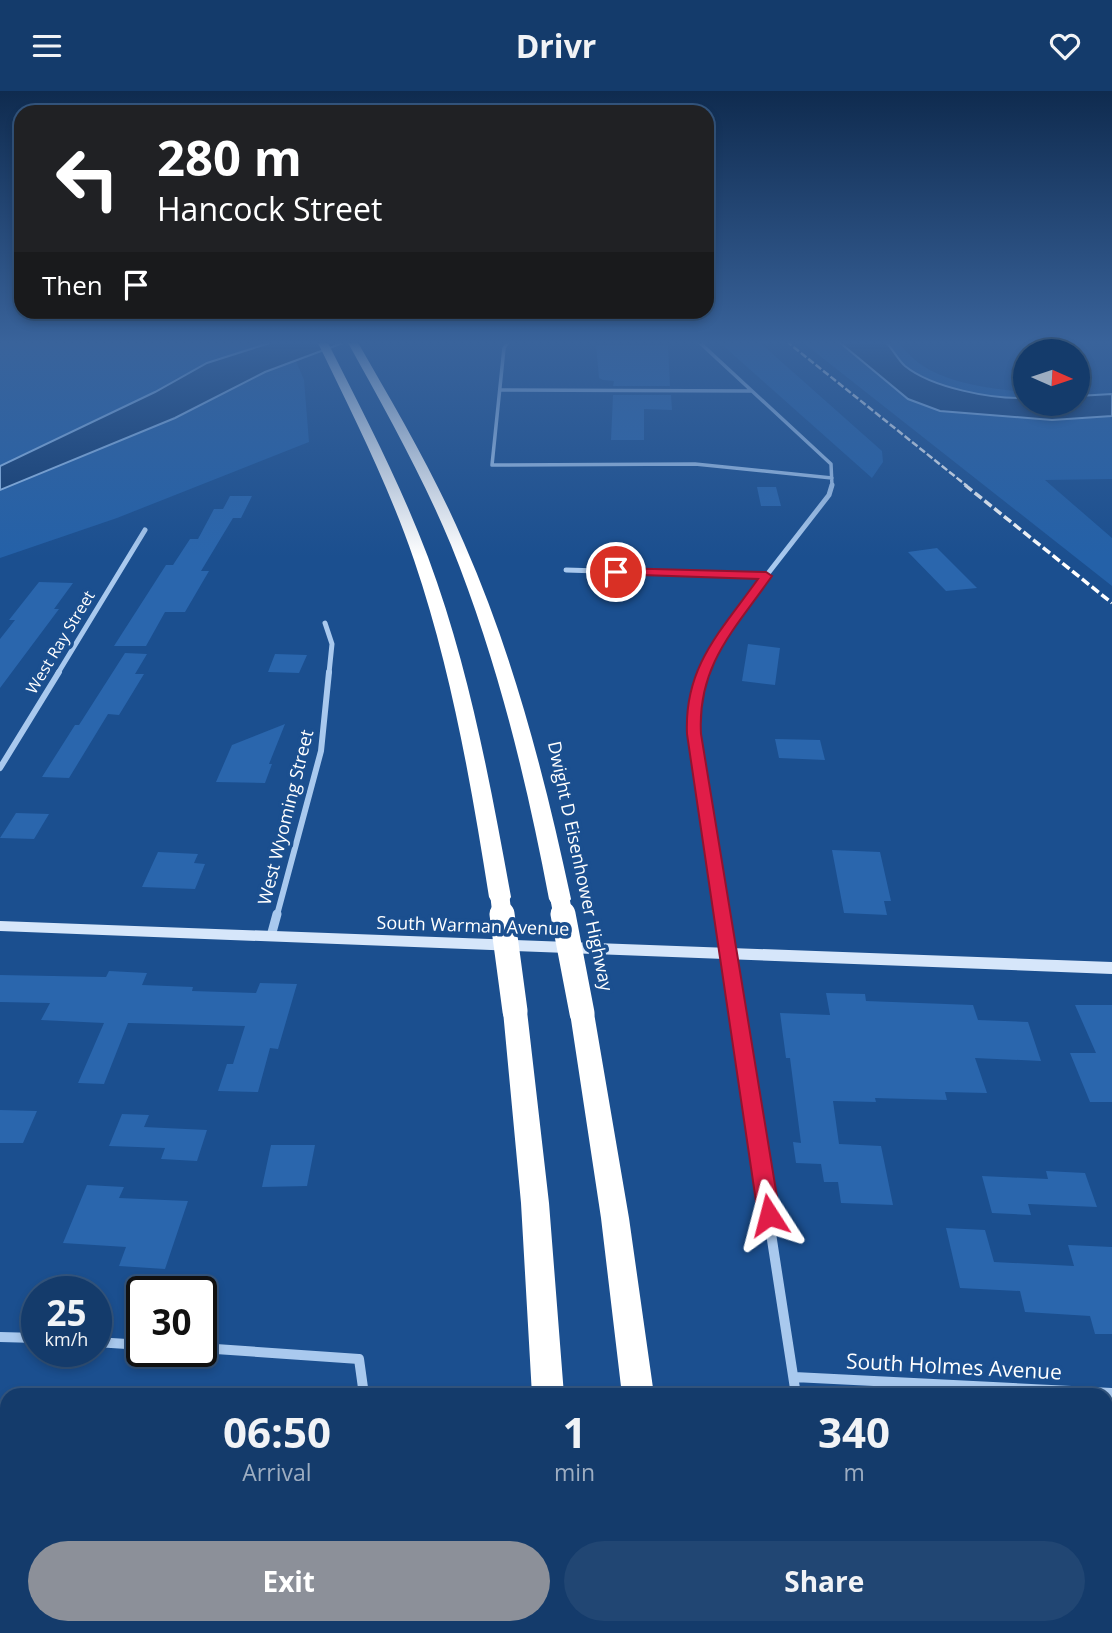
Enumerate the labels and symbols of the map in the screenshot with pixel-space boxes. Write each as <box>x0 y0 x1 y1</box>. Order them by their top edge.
north arrow <box>1013 339 1090 417</box>
pin <box>586 542 646 602</box>
street label: West Ray Street <box>20 586 100 698</box>
street label: West Wyoming Street <box>252 727 318 907</box>
street label: Dwight D Eisenhower Highway <box>543 739 619 994</box>
street label: South Warman Avenue <box>376 910 570 940</box>
position arrow <box>732 1178 806 1252</box>
speed limit sign: 30 <box>126 1276 217 1367</box>
street label: South Holmes Avenue <box>845 1346 1063 1386</box>

